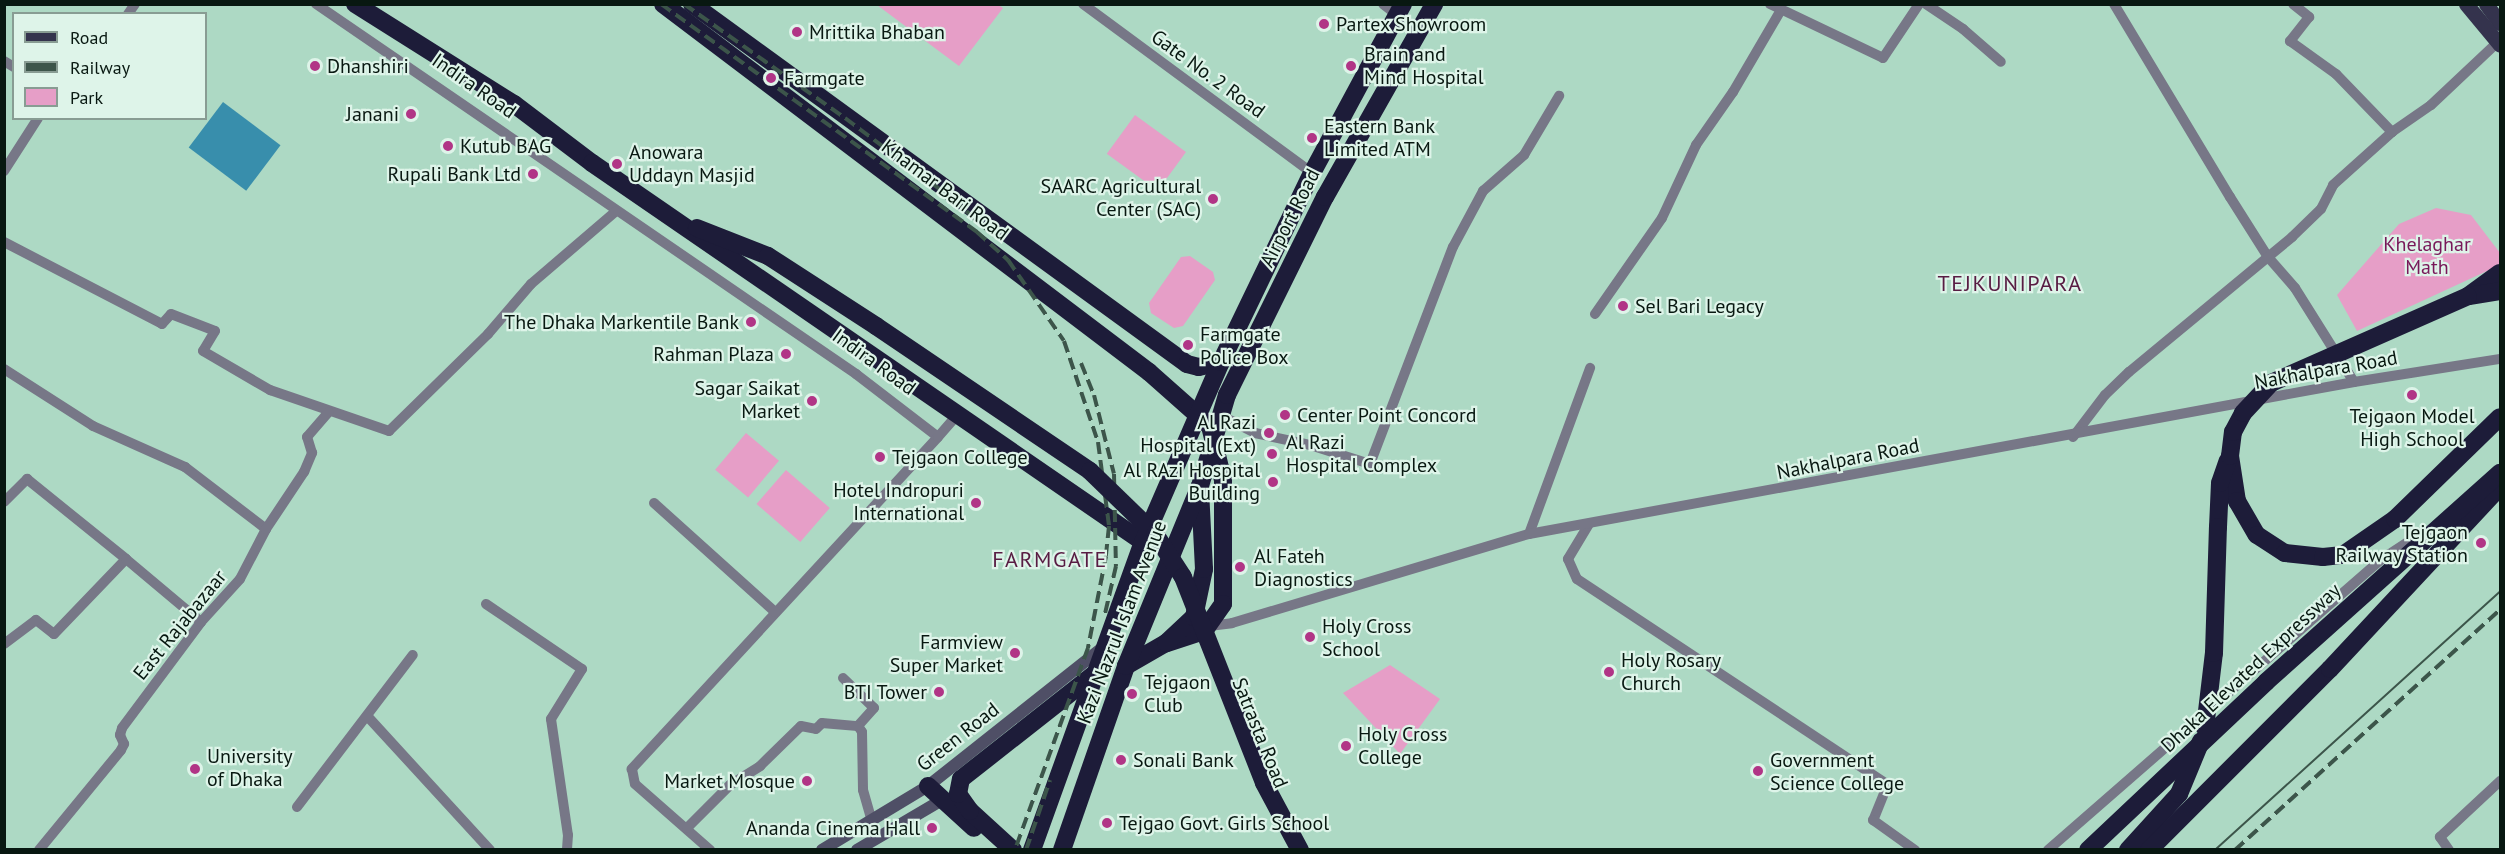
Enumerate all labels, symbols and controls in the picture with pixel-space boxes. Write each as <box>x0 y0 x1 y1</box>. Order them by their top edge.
legend <box>12 12 207 120</box>
place label: Partex Showroom <box>1336 12 1487 36</box>
marker: Partex Showroom <box>1317 17 1331 31</box>
place label: Mrittika Bhaban <box>809 20 945 44</box>
street label: Gate No. 2 Road <box>1146 24 1270 124</box>
marker: Mrittika Bhaban <box>790 25 804 39</box>
text: Road <box>70 26 108 49</box>
place label: Brain and Mind Hospital <box>1364 42 1484 89</box>
street label: Indira Road <box>427 48 521 124</box>
place label: Dhanshiri <box>327 54 409 78</box>
text: Railway <box>70 56 130 79</box>
marker: Brain and Mind Hospital <box>1342 57 1360 75</box>
marker: Dhanshiri <box>308 59 322 73</box>
place label: Farmgate <box>784 66 865 90</box>
marker: Farmgate <box>762 69 780 87</box>
text: Park <box>70 86 103 109</box>
place label: Janani <box>346 102 399 126</box>
marker: Janani <box>404 107 418 121</box>
place label: Eastern Bank Limited ATM <box>1324 114 1435 161</box>
marker: Eastern Bank Limited ATM <box>1305 131 1319 145</box>
place label: Kutub BAG <box>460 134 551 158</box>
street label: Khamar Bari Road <box>877 134 1013 246</box>
marker: Kutub BAG <box>441 139 455 153</box>
place label: Anowara Uddayn Masjid <box>629 140 755 187</box>
marker: Anowara Uddayn Masjid <box>610 157 624 171</box>
place label: Rupali Bank Ltd <box>387 162 521 186</box>
street label: Airport Road <box>1255 165 1325 271</box>
marker: Rupali Bank Ltd <box>526 167 540 181</box>
place label: SAARC Agricultural Center (SAC) <box>1039 175 1201 222</box>
marker: SAARC Agricultural Center (SAC) <box>1206 192 1220 206</box>
park label: Khelaghar Math <box>2383 233 2471 280</box>
district label: TEJKUNIPARA <box>1937 271 2083 297</box>
place label: Sel Bari Legacy <box>1635 294 1764 318</box>
marker: Sel Bari Legacy <box>1616 299 1630 313</box>
place label: The Dhaka Markentile Bank <box>504 310 739 334</box>
marker: The Dhaka Markentile Bank <box>744 315 758 329</box>
place label: Farmgate Police Box <box>1200 322 1289 369</box>
street label: Indira Road <box>828 324 920 400</box>
marker: Farmgate Police Box <box>1181 338 1195 352</box>
place label: Rahman Plaza <box>653 342 774 366</box>
street label: Nakhalpara Road <box>2253 346 2399 394</box>
marker: Rahman Plaza <box>779 347 793 361</box>
place label: Sagar Saikat Market <box>694 377 800 424</box>
marker: Tejgaon Model High School <box>2405 388 2419 402</box>
marker: Sagar Saikat Market <box>805 394 819 408</box>
place label: Center Point Concord <box>1297 403 1476 427</box>
place label: Tejgaon Model High School <box>2350 404 2474 451</box>
marker: Center Point Concord <box>1278 408 1292 422</box>
place label: Al Razi Hospital (Ext) <box>1140 410 1256 457</box>
marker: Al Razi Hospital (Ext) <box>1260 424 1278 442</box>
place label: Al Razi Hospital Complex <box>1286 430 1437 477</box>
street label: Nakhalpara Road <box>1775 433 1921 485</box>
place label: Tejgaon College <box>892 445 1028 469</box>
marker: Al Razi Hospital Complex <box>1263 445 1281 463</box>
marker: Tejgaon College <box>873 450 887 464</box>
place label: Al RAzi Hospital Building <box>1124 458 1260 505</box>
marker: Al RAzi Hospital Building <box>1264 473 1282 491</box>
place label: Hotel Indropuri International <box>833 479 964 526</box>
marker: Hotel Indropuri International <box>969 496 983 510</box>
street label: Kazi Nazrul Islam Avenue <box>1072 517 1172 727</box>
place label: Tejgaon Railway Station <box>2335 520 2468 567</box>
marker: Tejgaon Railway Station <box>2472 534 2490 552</box>
place label: Al Fateh Diagnostics <box>1254 544 1353 591</box>
district label: FARMGATE <box>992 547 1108 573</box>
marker: Al Fateh Diagnostics <box>1231 558 1249 576</box>
street label: East Rajabazaar <box>128 565 232 685</box>
street label: Dhaka Elevated Expressway <box>2156 578 2346 758</box>
place label: Holy Cross School <box>1322 614 1412 661</box>
place label: Farmview Super Market <box>890 630 1003 677</box>
marker: Holy Cross School <box>1303 630 1317 644</box>
marker: Farmview Super Market <box>1008 646 1022 660</box>
place label: Holy Rosary Church <box>1621 648 1722 695</box>
marker: Holy Rosary Church <box>1602 665 1616 679</box>
place label: Tejgaon Club <box>1144 670 1210 717</box>
street label: Satrasta Road <box>1227 674 1293 792</box>
place label: BTI Tower <box>843 680 927 704</box>
marker: BTI Tower <box>932 685 946 699</box>
marker: Tejgaon Club <box>1125 687 1139 701</box>
street label: Green Road <box>912 697 1004 777</box>
place label: Holy Cross College <box>1358 722 1448 769</box>
marker: Holy Cross College <box>1339 739 1353 753</box>
place label: University of Dhaka <box>207 745 293 792</box>
place label: Sonali Bank <box>1133 748 1234 772</box>
place label: Government Science College <box>1770 748 1904 795</box>
marker: Sonali Bank <box>1114 753 1128 767</box>
marker: University of Dhaka <box>188 762 202 776</box>
marker: Government Science College <box>1751 764 1765 778</box>
place label: Market Mosque <box>664 769 795 793</box>
marker: Market Mosque <box>800 774 814 788</box>
place label: Tejgao Govt. Girls School <box>1119 811 1331 835</box>
place label: Ananda Cinema Hall <box>746 816 920 840</box>
marker: Tejgao Govt. Girls School <box>1100 816 1114 830</box>
marker: Ananda Cinema Hall <box>925 821 939 835</box>

